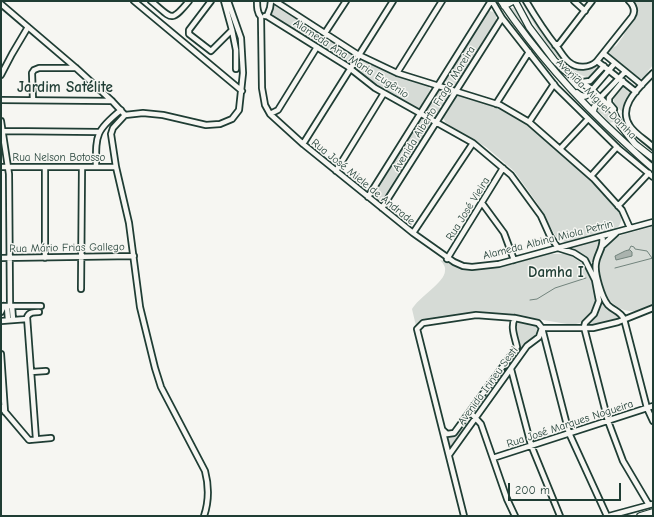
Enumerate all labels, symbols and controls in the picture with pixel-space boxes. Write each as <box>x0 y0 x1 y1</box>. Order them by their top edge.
street label: Alameda Ana Maria Eugênio <box>291 17 411 101</box>
street label: Avenida Alberto Fraga Moreira <box>390 44 478 174</box>
street label: Avenida Miguel Damha <box>553 56 639 142</box>
district label: Jardim Satélite <box>17 79 113 97</box>
street label: Rua José Miele de Andrade <box>309 136 417 228</box>
street label: Rua Nelson Botosso <box>13 151 105 165</box>
street label: Rua José Vieira <box>443 175 493 243</box>
street label: Alameda Albina Miola Petrin <box>482 217 614 263</box>
street label: Rua Mário Frias Gallego <box>9 240 125 256</box>
district label: Damha I <box>528 264 584 282</box>
street label: Avenida Irineu Sesti <box>455 344 521 428</box>
street label: Rua José Marques Nogueira <box>505 397 635 451</box>
scale bar <box>510 475 623 501</box>
text: 200 m <box>515 483 550 497</box>

